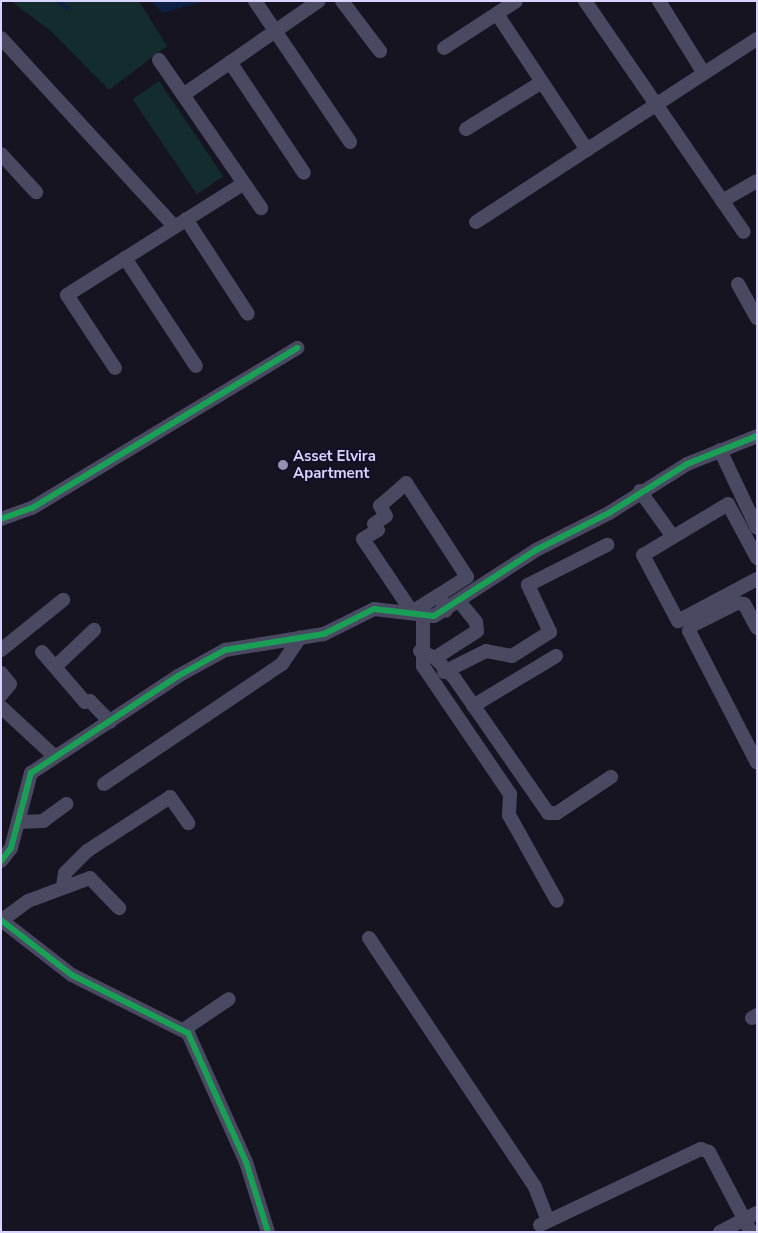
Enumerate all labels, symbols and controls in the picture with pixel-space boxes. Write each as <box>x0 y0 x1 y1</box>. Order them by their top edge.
place label: Asset Elvira Apartment <box>293 447 376 482</box>
marker: Asset Elvira Apartment <box>277 459 289 471</box>

